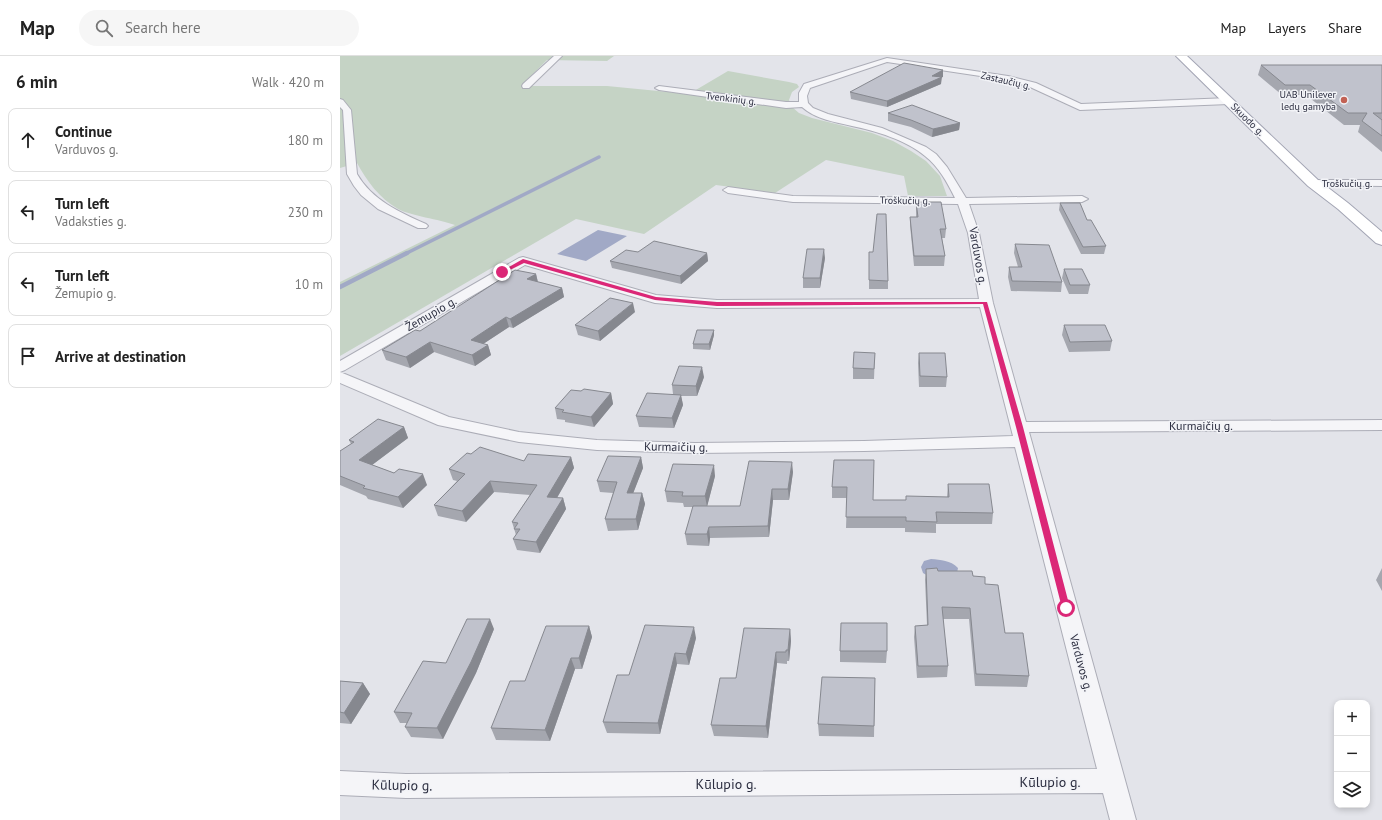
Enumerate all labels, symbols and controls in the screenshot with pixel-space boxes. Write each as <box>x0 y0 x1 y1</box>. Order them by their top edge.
search box <box>79 10 359 46</box>
text: Map <box>20 16 55 40</box>
icon: search <box>93 17 115 39</box>
text: Search here <box>125 18 201 37</box>
text: Map <box>1220 19 1246 37</box>
text: Layers <box>1268 19 1306 37</box>
text: Share <box>1328 19 1362 37</box>
street label: Zastaučių g. <box>980 68 1032 93</box>
text: 6 min <box>16 71 57 93</box>
text: Walk · 420 m <box>252 74 324 91</box>
place label: UAB Unilever ledų gamyba <box>1279 88 1337 113</box>
street label: Tvenkinių g. <box>705 89 757 108</box>
marker: UAB Unilever ledų gamyba <box>1339 95 1349 105</box>
street label: Skuodo g. <box>1228 100 1267 139</box>
text: Continue <box>55 122 112 141</box>
icon: ahead <box>17 129 39 151</box>
text: 180 m <box>288 132 323 149</box>
text: Varduvos g. <box>55 141 118 158</box>
street label: Troškučių g. <box>1322 177 1372 190</box>
text: Turn left <box>55 194 109 213</box>
street label: Troškučių g. <box>880 194 930 207</box>
icon: left <box>17 201 39 223</box>
text: 230 m <box>288 204 323 221</box>
text: Vadaksties g. <box>55 213 127 230</box>
street label: Varduvos g. <box>966 225 991 286</box>
route end <box>493 263 511 281</box>
text: Turn left <box>55 266 109 285</box>
icon: left <box>17 273 39 295</box>
text: 10 m <box>295 276 323 293</box>
text: Žemupio g. <box>55 285 116 302</box>
street label: Žemupio g. <box>402 293 459 334</box>
icon: arrive <box>17 345 39 367</box>
text: Arrive at destination <box>55 347 186 366</box>
street label: Kurmaičių g. <box>1169 418 1233 433</box>
street label: Kurmaičių g. <box>644 438 708 455</box>
route start <box>1057 599 1075 617</box>
street label: Varduvos g. <box>1066 632 1096 693</box>
map controls <box>1334 700 1370 808</box>
button: + <box>1334 700 1370 736</box>
button: − <box>1334 736 1370 772</box>
button: layers <box>1334 772 1370 808</box>
street label: Kūlupio g. <box>1020 773 1080 791</box>
street label: Kūlupio g. <box>371 775 433 795</box>
street label: Kūlupio g. <box>696 775 756 793</box>

